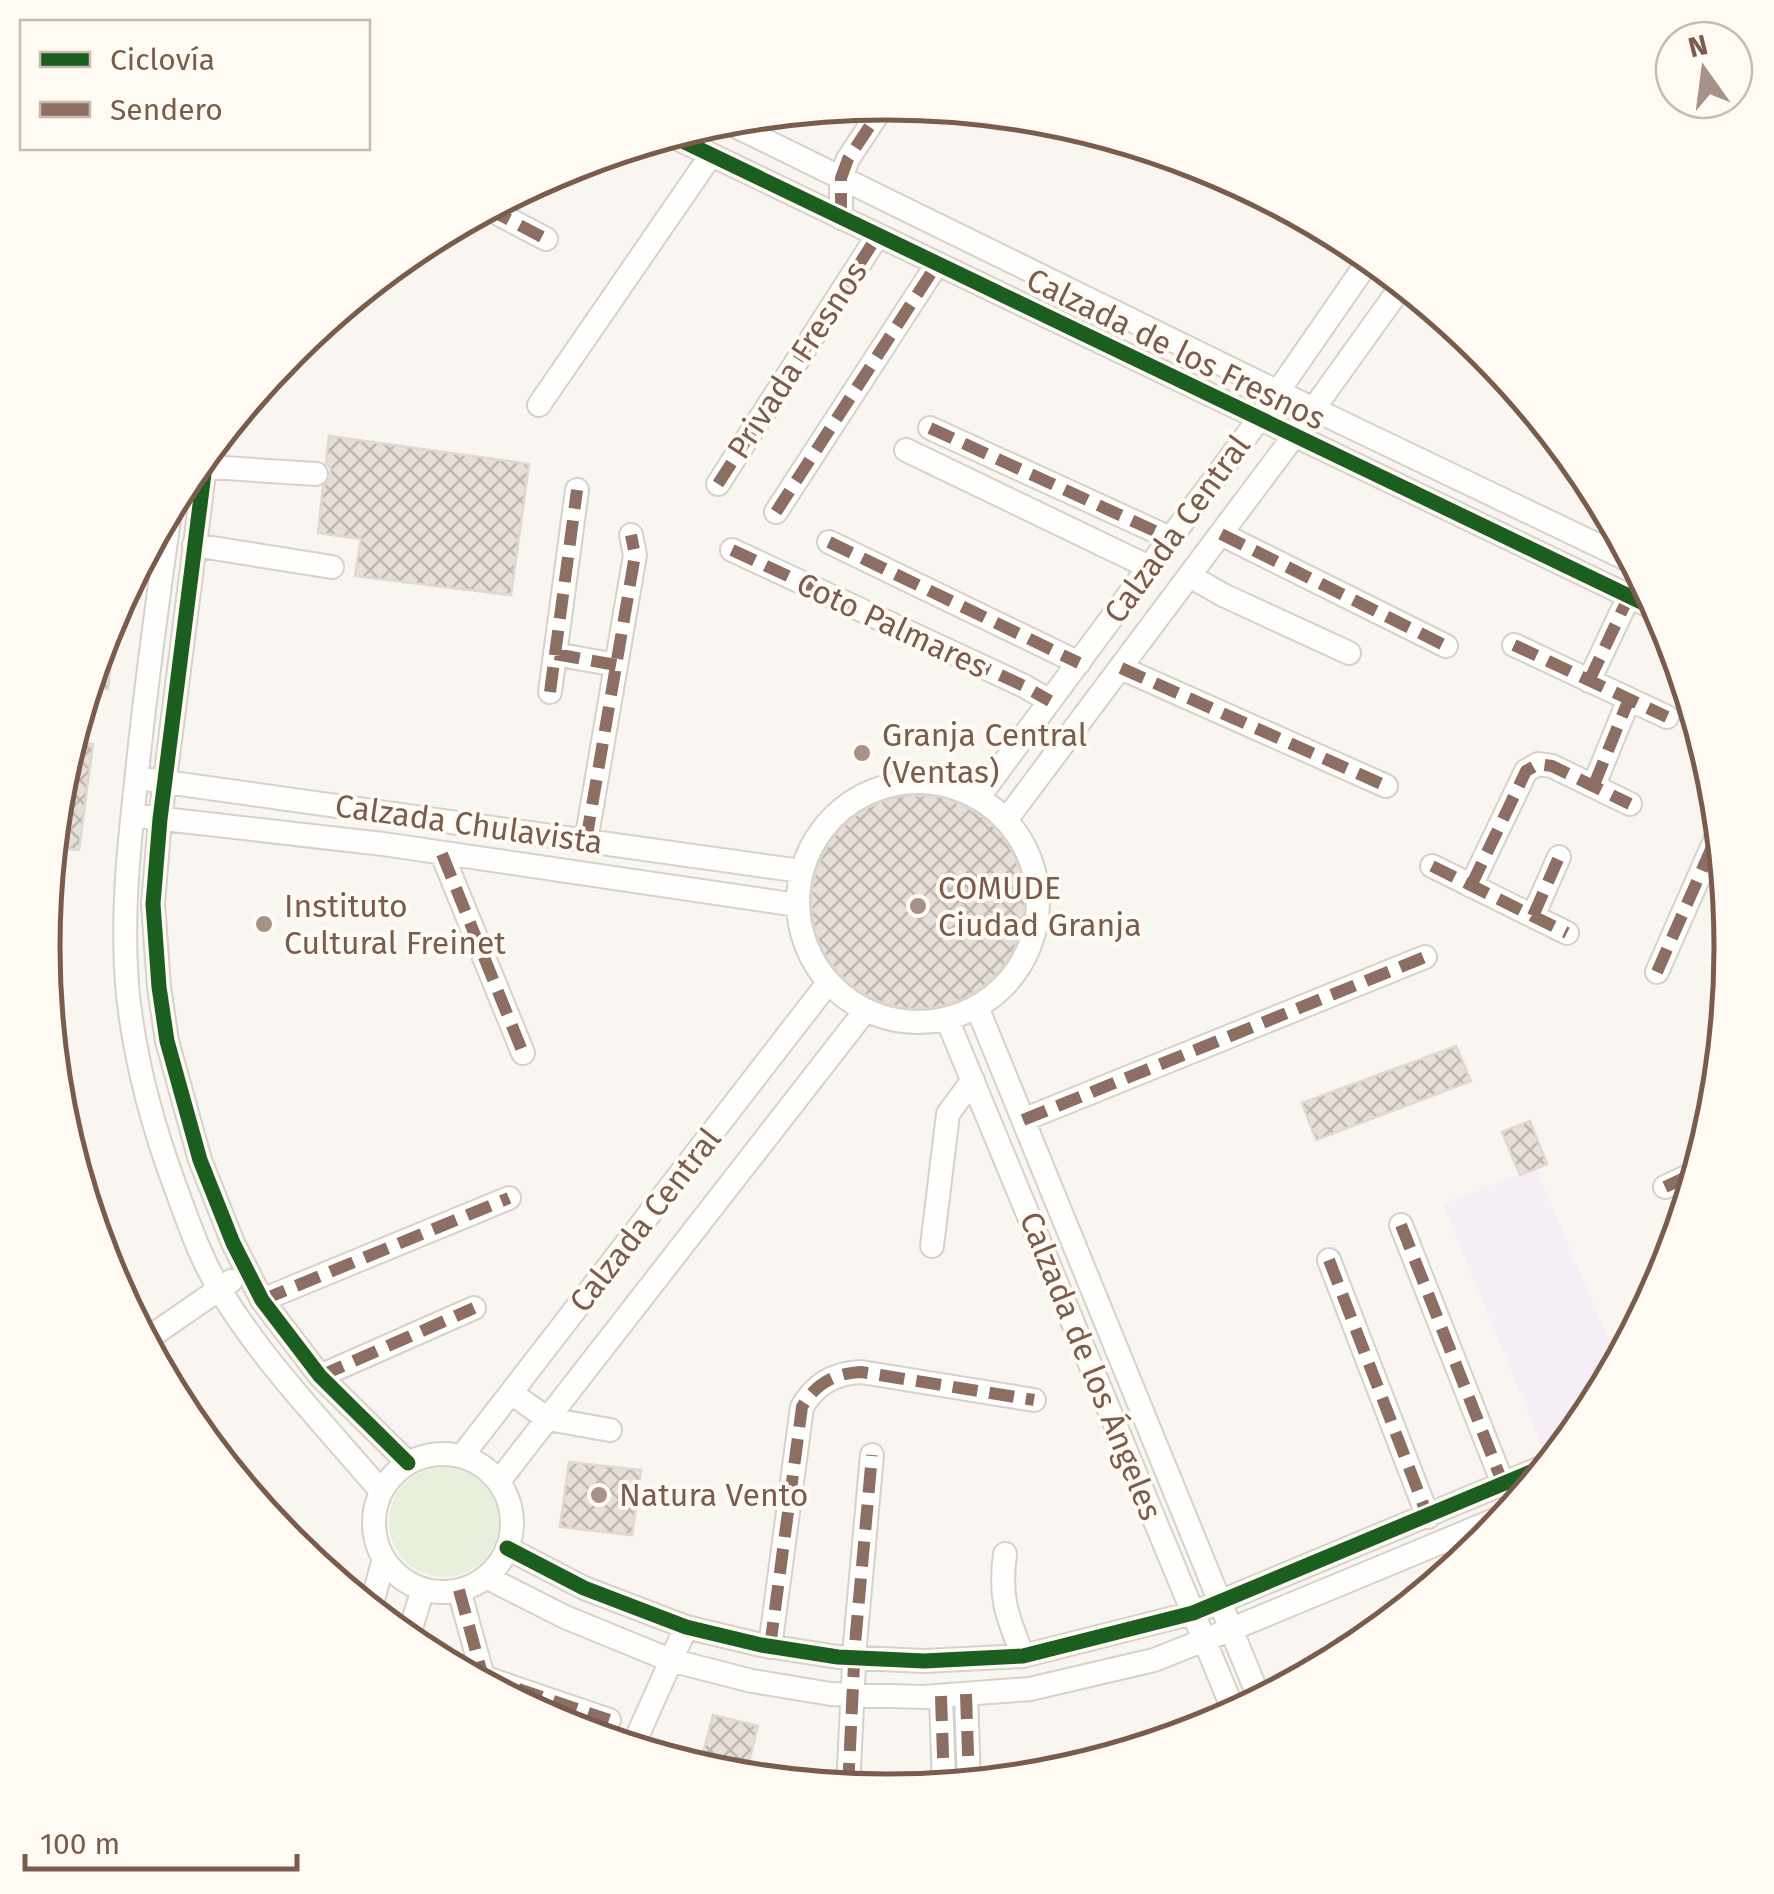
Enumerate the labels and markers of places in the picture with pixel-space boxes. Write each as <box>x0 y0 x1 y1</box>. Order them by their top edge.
place label: Granja Central (Ventas) <box>882 716 1087 791</box>
marker: Granja Central (Ventas) <box>851 742 873 764</box>
place label: COMUDE Ciudad Granja <box>938 869 1142 944</box>
place label: Instituto Cultural Freinet <box>284 887 506 962</box>
marker: COMUDE Ciudad Granja <box>907 895 929 917</box>
marker: Instituto Cultural Freinet <box>253 913 275 935</box>
place label: Natura Vento <box>619 1476 809 1514</box>
marker: Natura Vento <box>588 1484 610 1506</box>

